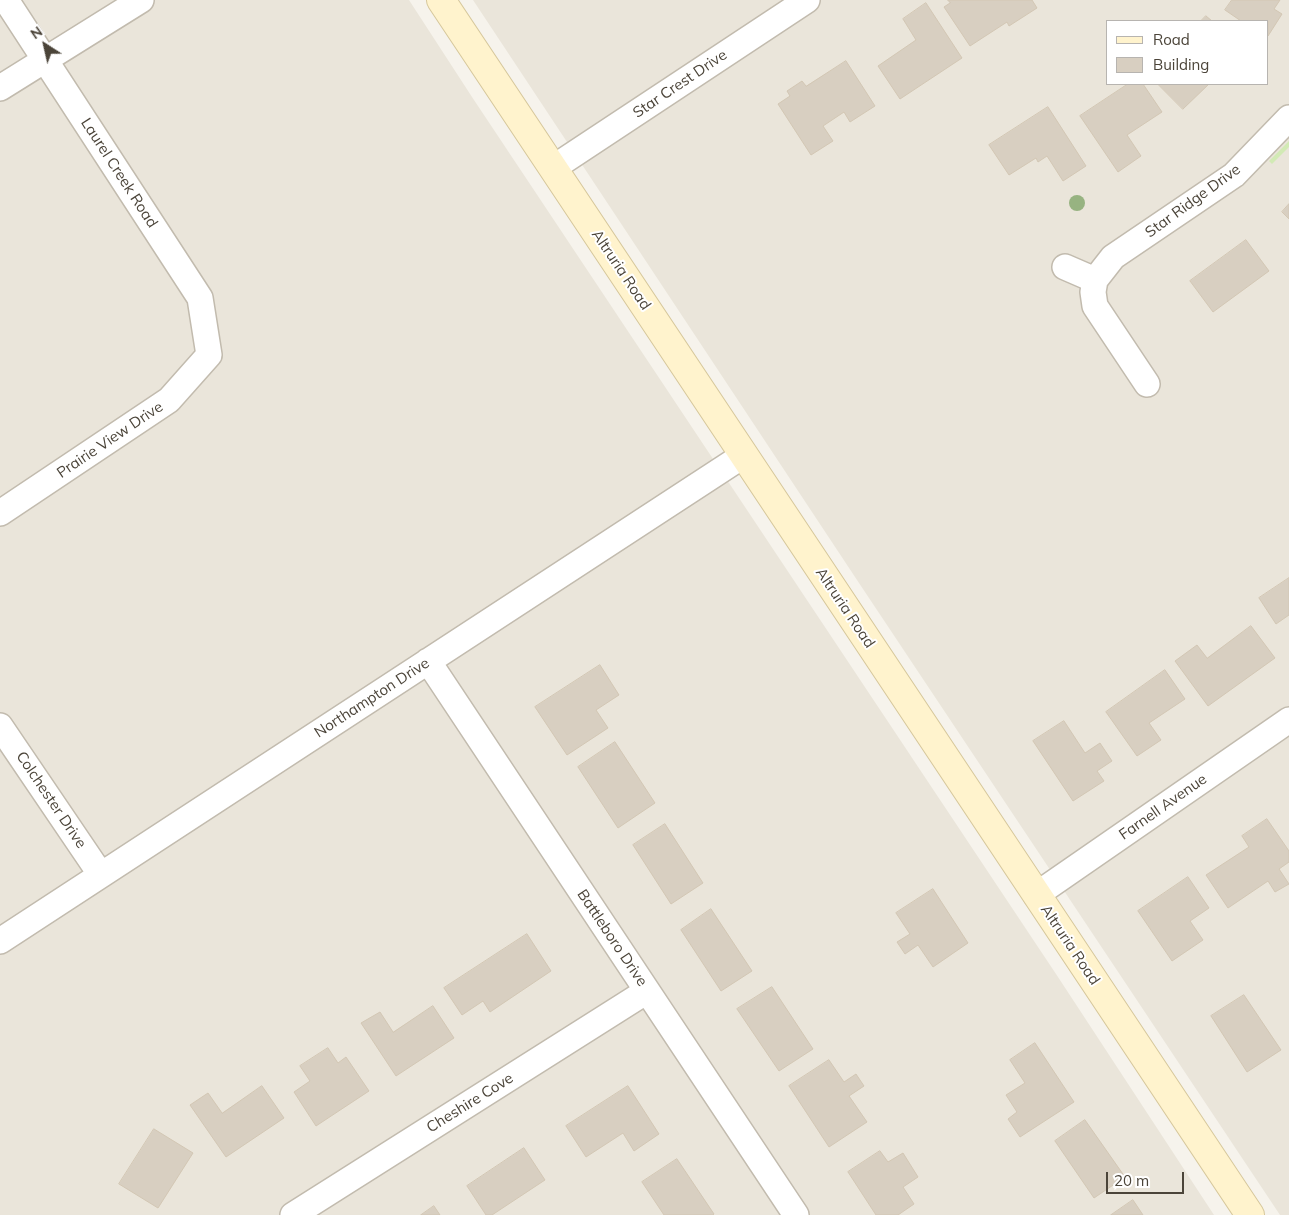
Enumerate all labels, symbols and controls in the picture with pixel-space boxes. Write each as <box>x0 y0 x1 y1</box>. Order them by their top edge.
north arrow <box>20 20 70 70</box>
legend <box>1106 20 1269 85</box>
text: N <box>27 22 46 43</box>
text: Road <box>1153 30 1190 49</box>
street label: Star Crest Drive <box>630 46 730 122</box>
text: Building <box>1153 55 1209 74</box>
street label: Laurel Creek Road <box>77 115 161 231</box>
street label: Star Ridge Drive <box>1142 160 1244 242</box>
street label: Altruria Road <box>588 227 654 313</box>
street label: Prairie View Drive <box>54 398 166 482</box>
street label: Altruria Road <box>812 565 878 651</box>
street label: Northampton Drive <box>311 654 433 742</box>
street label: Colchester Drive <box>12 748 90 852</box>
street label: Farnell Avenue <box>1116 770 1210 844</box>
street label: Battleboro Drive <box>573 886 651 990</box>
street label: Altruria Road <box>1037 902 1103 988</box>
street label: Cheshire Cove <box>423 1069 517 1137</box>
scale bar <box>1109 1162 1186 1194</box>
text: 20 m <box>1114 1171 1149 1190</box>

